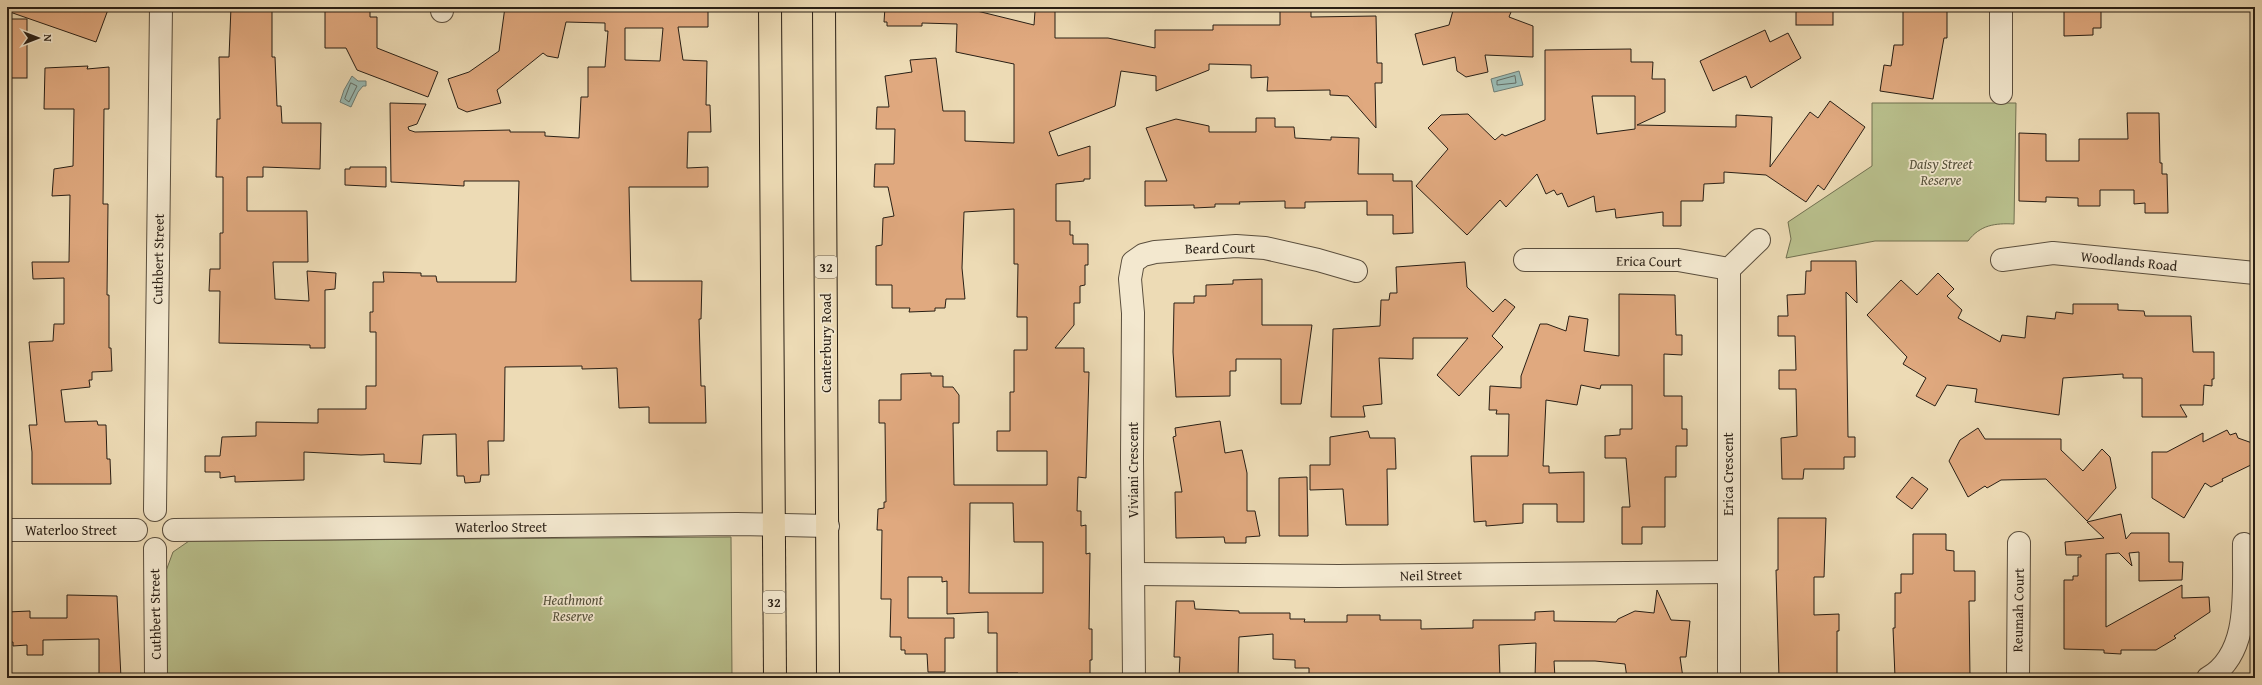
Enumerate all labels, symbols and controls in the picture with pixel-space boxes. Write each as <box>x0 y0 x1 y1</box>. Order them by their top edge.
north arrow <box>18 18 58 58</box>
text: N <box>40 34 56 42</box>
park label: Daisy Street Reserve <box>1908 154 1973 190</box>
street label: Cuthbert Street <box>147 213 169 305</box>
street label: Beard Court <box>1185 237 1255 259</box>
street label: Woodlands Road <box>2080 246 2179 276</box>
street label: Erica Court <box>1616 250 1682 272</box>
road number: 32 <box>815 256 837 278</box>
street label: Canterbury Road <box>816 293 836 393</box>
street label: Viviani Crescent <box>1123 422 1143 518</box>
street label: Erica Crescent <box>1718 432 1738 516</box>
street label: Waterloo Street <box>455 517 547 537</box>
street label: Waterloo Street <box>25 520 117 540</box>
street label: Neil Street <box>1400 564 1462 586</box>
street label: Cuthbert Street <box>144 568 166 660</box>
street label: Reumah Court <box>2007 568 2029 652</box>
park label: Heathmont Reserve <box>542 590 604 626</box>
road number: 32 <box>763 591 785 613</box>

